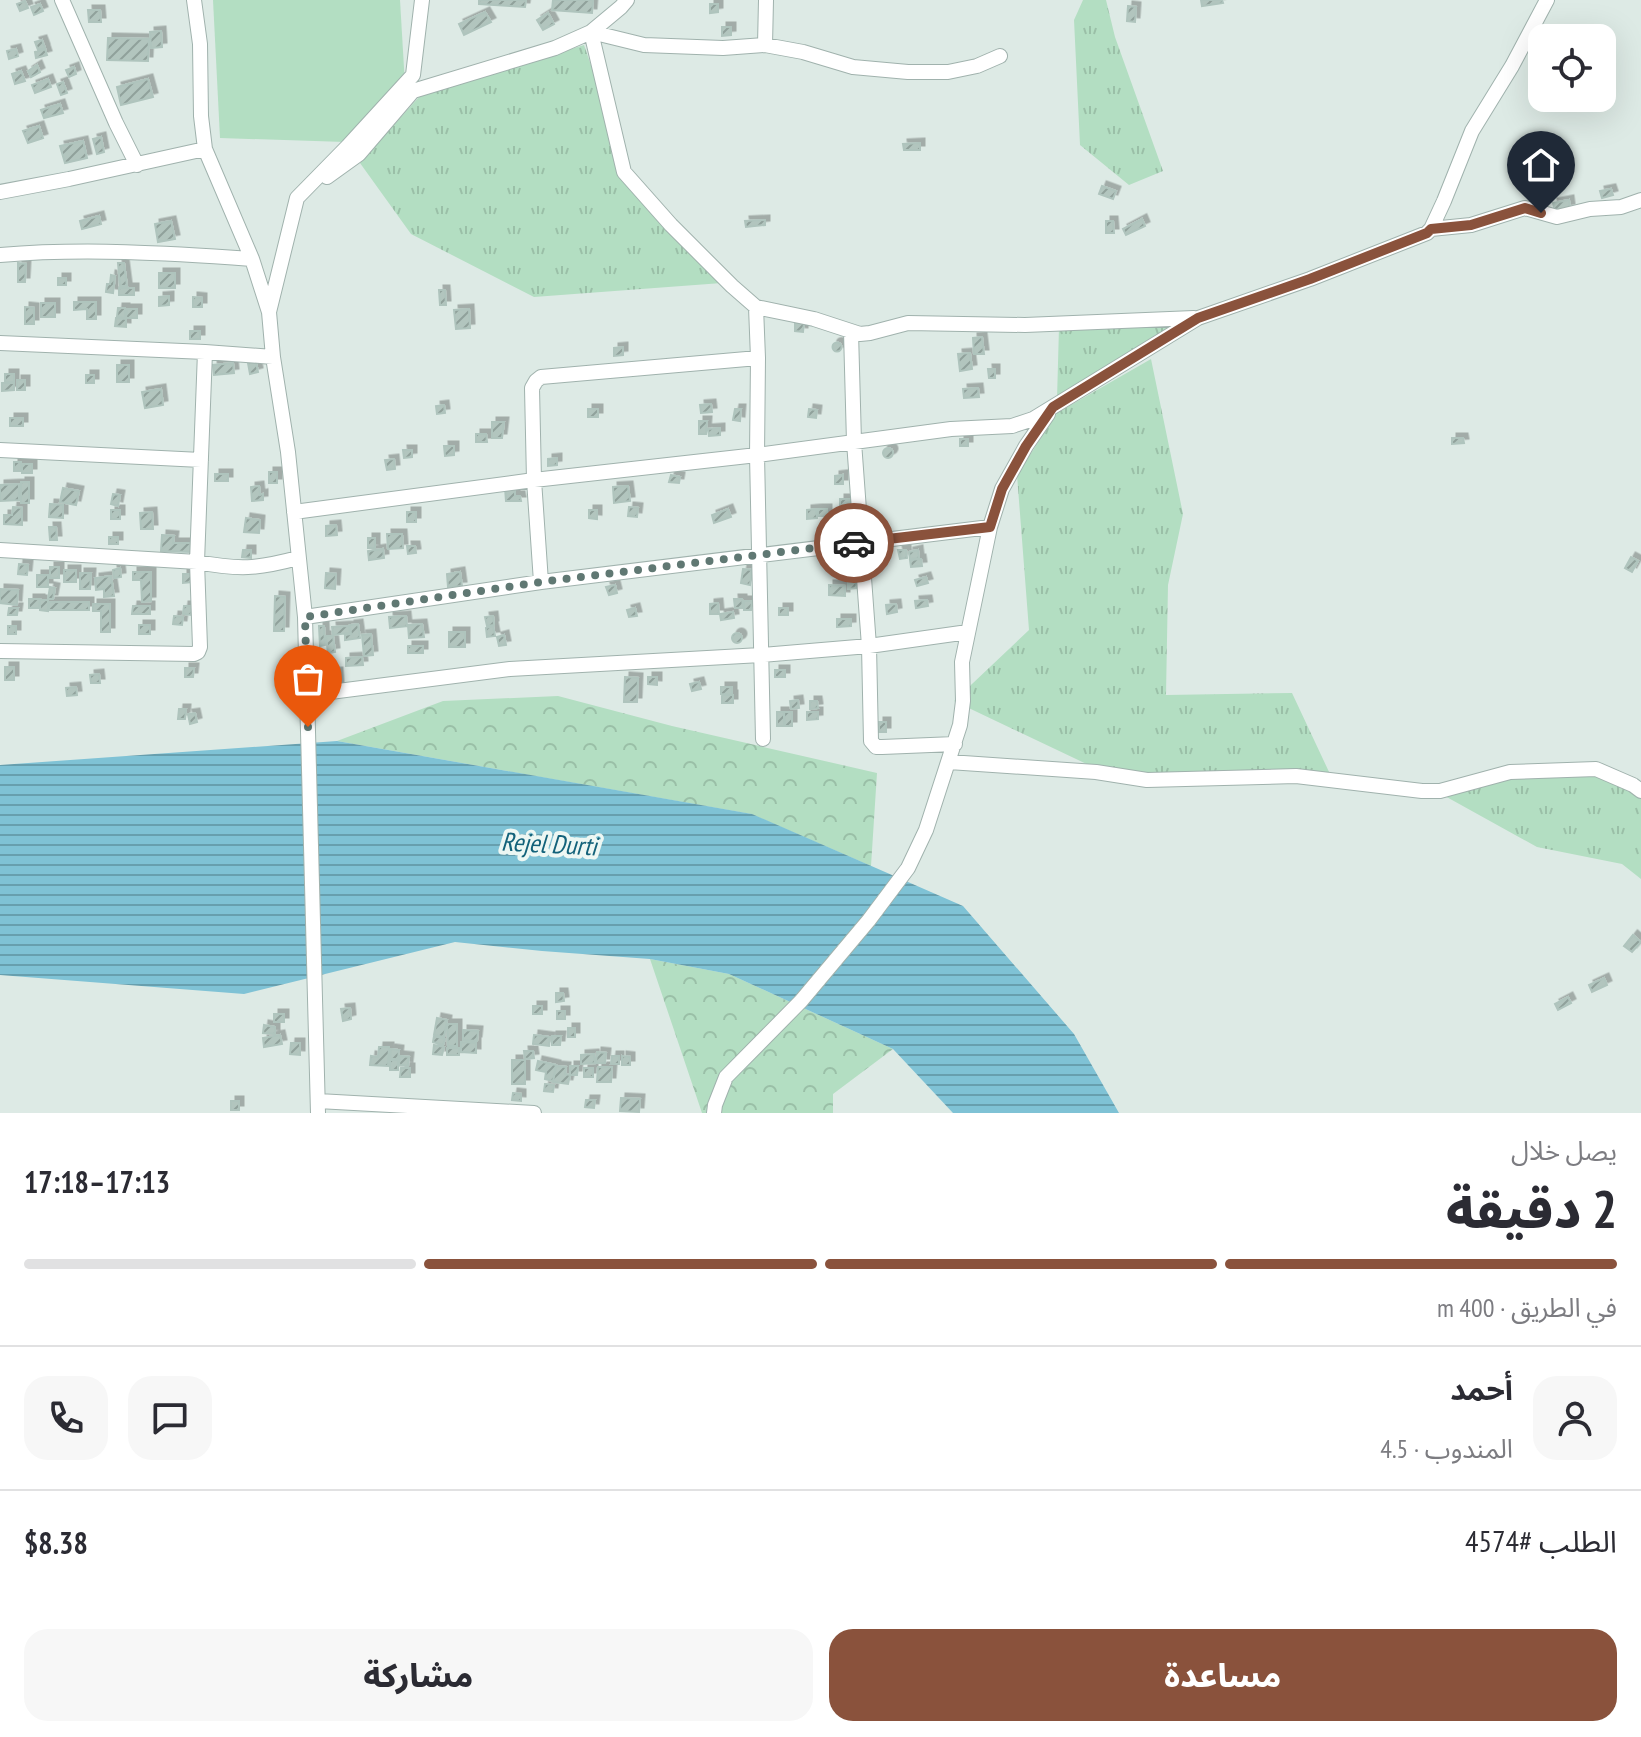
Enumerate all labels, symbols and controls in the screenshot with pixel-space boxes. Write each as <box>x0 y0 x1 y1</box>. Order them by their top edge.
map controls <box>1528 24 1616 112</box>
button: locate <box>1528 24 1616 112</box>
pin <box>1507 131 1575 213</box>
icon: home <box>1519 143 1563 187</box>
courier <box>814 503 894 583</box>
icon: car <box>832 521 876 565</box>
pin <box>274 645 342 727</box>
icon: bag <box>286 657 330 701</box>
water label: Rejel Durti <box>500 825 601 863</box>
text: يصل خلال <box>1511 1134 1617 1167</box>
text: 17:13–17:18 <box>24 1162 170 1201</box>
text: 2 دقيقة <box>1446 1175 1617 1242</box>
text: في الطريق · 400 m <box>1437 1291 1617 1324</box>
text: أحمد <box>1450 1369 1513 1408</box>
button: phone <box>24 1376 108 1460</box>
button: chat <box>128 1376 212 1460</box>
button: person <box>1533 1376 1617 1460</box>
text: المندوب · 4.5 <box>1380 1432 1513 1465</box>
text: الطلب #4574 <box>1465 1521 1617 1560</box>
text: $8.38 <box>24 1523 88 1562</box>
button: مشاركة <box>24 1629 813 1721</box>
button: مساعدة <box>829 1629 1617 1721</box>

